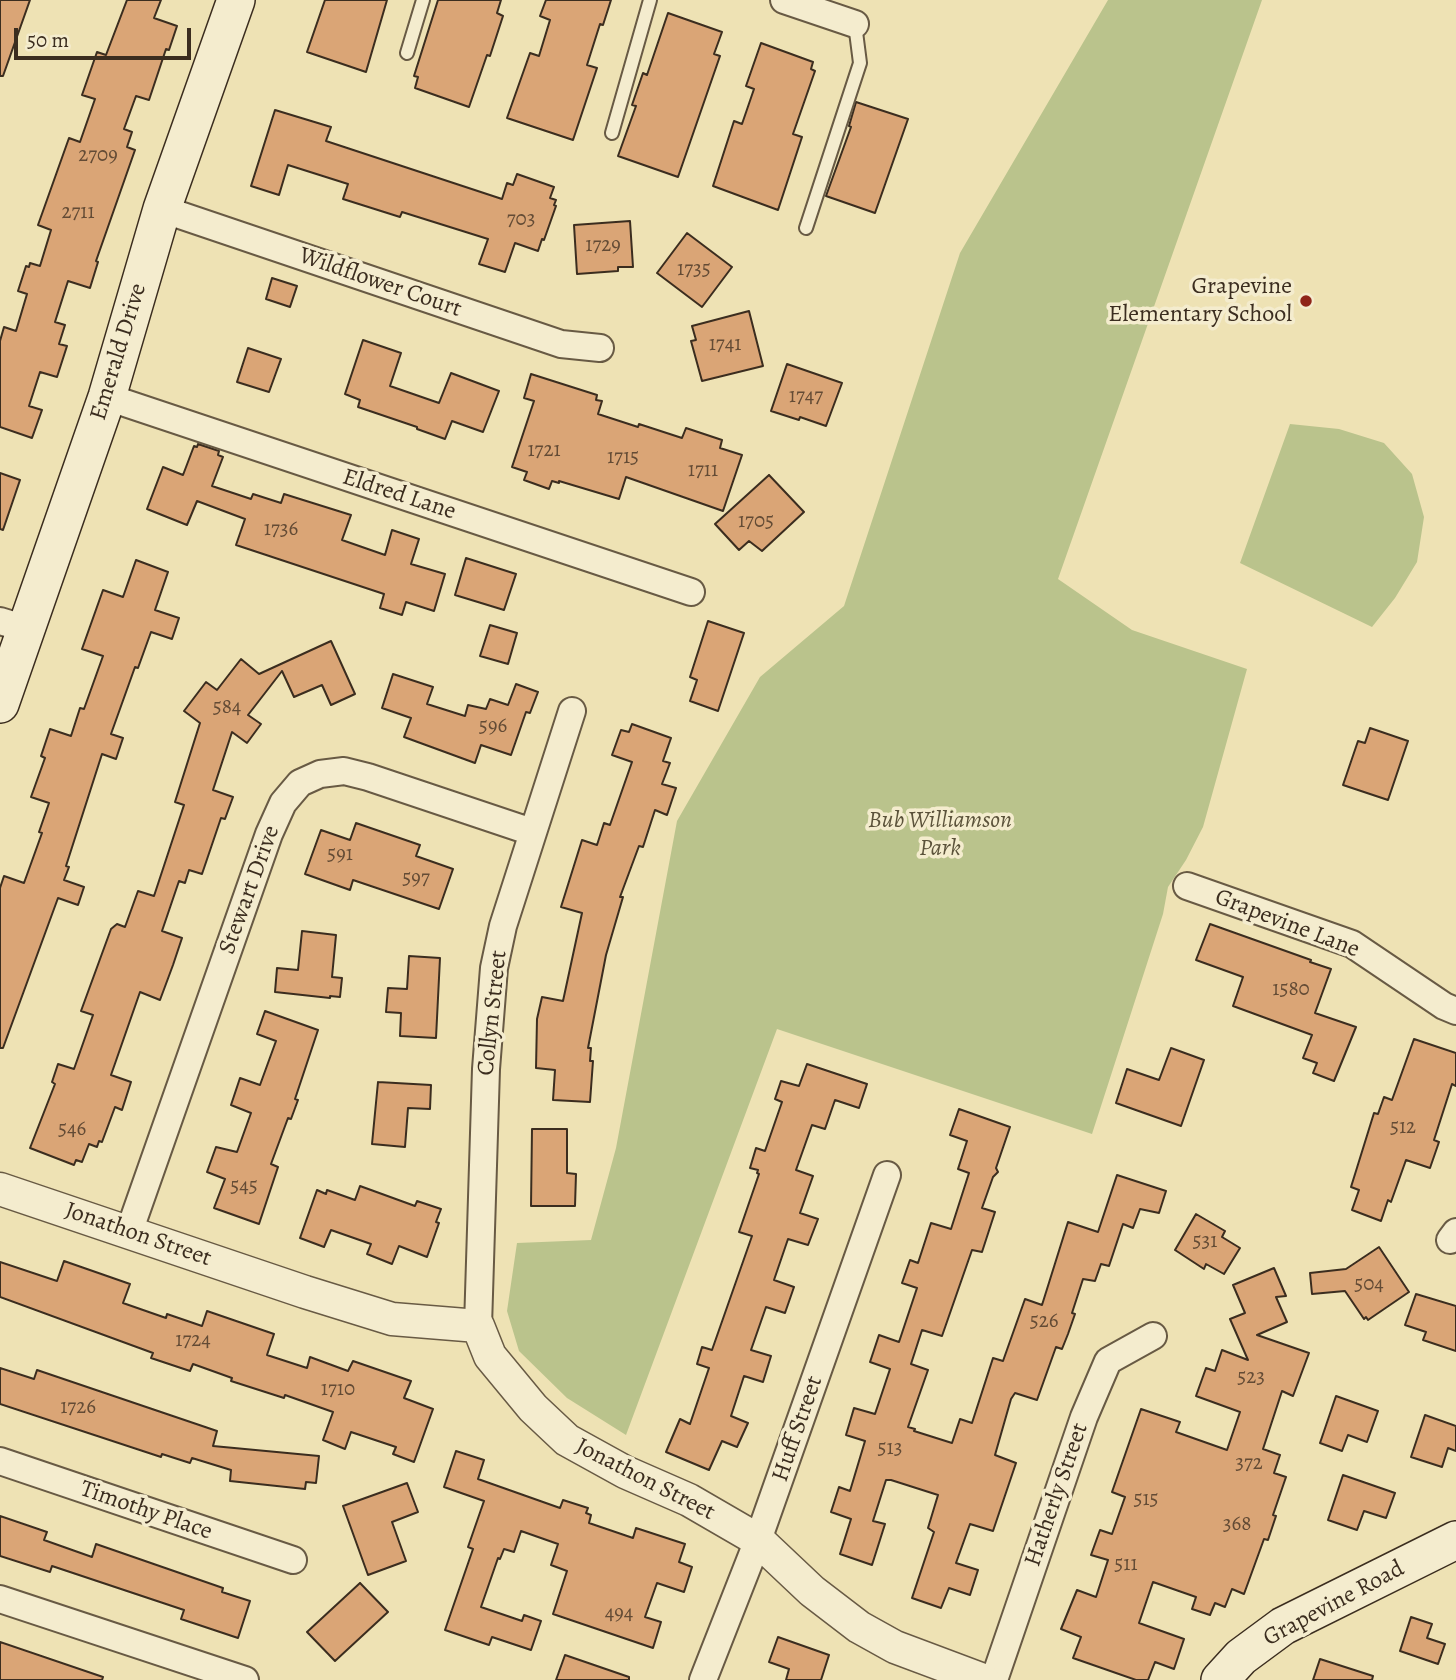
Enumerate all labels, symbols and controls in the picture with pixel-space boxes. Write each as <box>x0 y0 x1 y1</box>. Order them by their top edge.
scale bar <box>18 14 194 58</box>
text: 50 m <box>27 26 69 54</box>
house number: 2709 <box>78 143 118 169</box>
house number: 2711 <box>61 200 95 226</box>
house number: 703 <box>507 207 535 233</box>
house number: 1729 <box>585 233 621 259</box>
street label: Wildflower Court <box>295 242 465 324</box>
house number: 1735 <box>677 257 711 283</box>
place label: Grapevine Elementary School <box>1108 273 1292 329</box>
street label: Emerald Drive <box>85 280 153 424</box>
marker: Grapevine Elementary School <box>1298 293 1314 309</box>
house number: 1741 <box>709 332 741 358</box>
house number: 1747 <box>789 384 823 410</box>
house number: 1721 <box>527 438 561 464</box>
house number: 1715 <box>607 445 639 471</box>
house number: 1711 <box>688 458 718 484</box>
street label: Eldred Lane <box>339 463 459 527</box>
house number: 1705 <box>738 509 774 535</box>
house number: 1736 <box>264 517 298 543</box>
house number: 584 <box>213 695 241 721</box>
house number: 596 <box>479 714 507 740</box>
park label: Bub Williamson Park <box>868 807 1012 863</box>
street label: Stewart Drive <box>213 822 287 958</box>
house number: 591 <box>327 842 353 868</box>
house number: 597 <box>402 866 430 892</box>
street label: Grapevine Lane <box>1211 883 1363 965</box>
street label: Collyn Street <box>472 949 514 1077</box>
house number: 1580 <box>1272 977 1310 1003</box>
house number: 512 <box>1390 1115 1416 1141</box>
house number: 546 <box>58 1117 86 1143</box>
house number: 545 <box>230 1174 258 1200</box>
street label: Jonathon Street <box>61 1197 215 1273</box>
house number: 531 <box>1193 1229 1217 1255</box>
house number: 504 <box>1354 1272 1384 1298</box>
house number: 526 <box>1030 1309 1058 1335</box>
house number: 1724 <box>175 1328 211 1354</box>
house number: 523 <box>1237 1365 1265 1391</box>
street label: Huff Street <box>766 1372 830 1486</box>
house number: 1710 <box>321 1377 355 1403</box>
house number: 1726 <box>60 1395 96 1421</box>
street label: Hatherly Street <box>1019 1419 1095 1571</box>
street label: Jonathon Street <box>570 1432 720 1528</box>
house number: 513 <box>878 1436 902 1462</box>
house number: 372 <box>1235 1451 1263 1477</box>
street label: Timothy Place <box>76 1475 216 1547</box>
house number: 515 <box>1133 1487 1159 1513</box>
house number: 368 <box>1223 1512 1251 1538</box>
house number: 511 <box>1114 1552 1138 1578</box>
street label: Grapevine Road <box>1259 1555 1409 1653</box>
house number: 494 <box>605 1601 633 1627</box>

